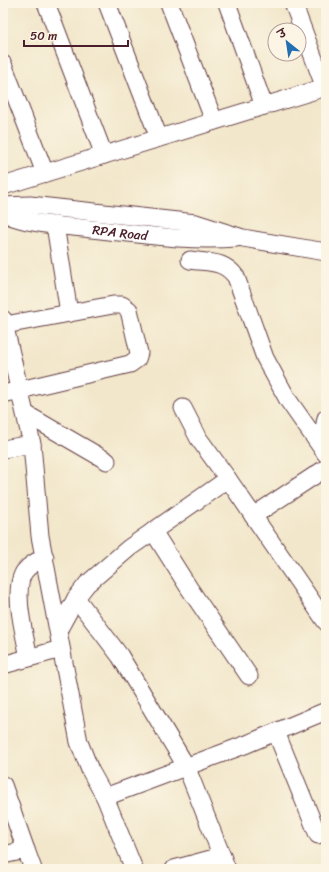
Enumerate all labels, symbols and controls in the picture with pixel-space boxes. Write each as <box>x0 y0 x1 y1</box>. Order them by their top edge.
scale bar <box>24 22 128 48</box>
north arrow <box>267 22 307 62</box>
text: उ <box>273 23 292 44</box>
text: 50 m <box>30 25 57 47</box>
street label: RPA Road <box>91 218 150 247</box>

